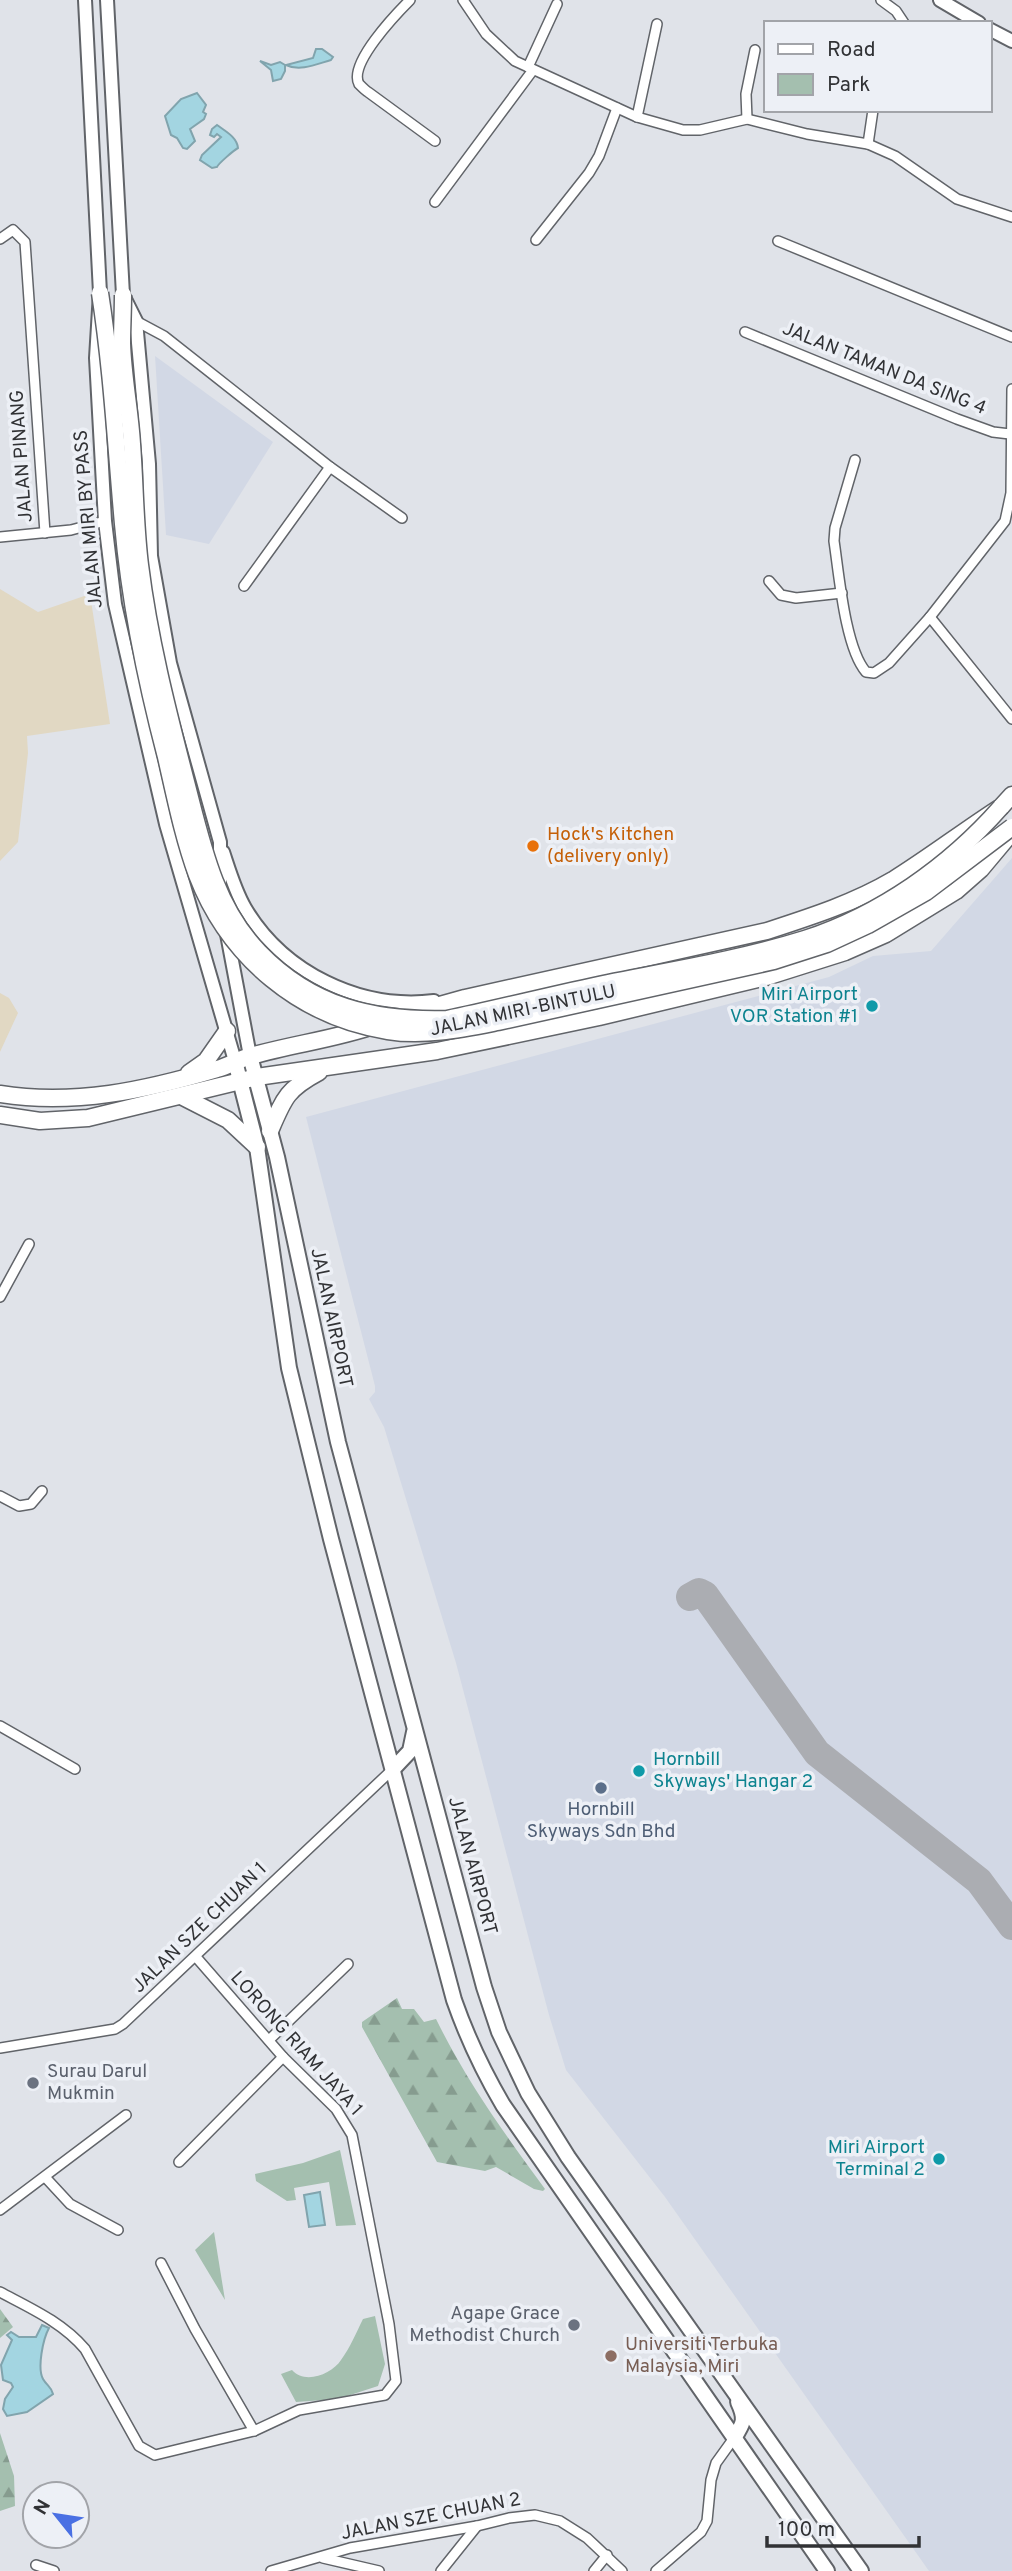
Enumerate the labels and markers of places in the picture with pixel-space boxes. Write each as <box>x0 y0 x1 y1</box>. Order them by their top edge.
place label: Hock's Kitchen (delivery only) <box>547 823 674 869</box>
marker: Hock's Kitchen (delivery only) <box>525 838 541 854</box>
place label: Miri Airport VOR Station #1 <box>730 983 858 1029</box>
marker: Miri Airport VOR Station #1 <box>864 998 880 1014</box>
place label: Hornbill Skyways' Hangar 2 <box>653 1748 813 1794</box>
marker: Hornbill Skyways' Hangar 2 <box>631 1763 647 1779</box>
marker: Hornbill Skyways Sdn Bhd <box>593 1780 609 1796</box>
place label: Hornbill Skyways Sdn Bhd <box>527 1798 675 1844</box>
place label: Surau Darul Mukmin <box>47 2060 147 2106</box>
marker: Surau Darul Mukmin <box>25 2075 41 2091</box>
place label: Miri Airport Terminal 2 <box>828 2136 925 2182</box>
marker: Miri Airport Terminal 2 <box>931 2151 947 2167</box>
place label: Agape Grace Methodist Church <box>409 2302 560 2348</box>
marker: Agape Grace Methodist Church <box>566 2317 582 2333</box>
place label: Universiti Terbuka Malaysia, Miri <box>625 2333 778 2379</box>
marker: Universiti Terbuka Malaysia, Miri <box>603 2348 619 2364</box>

